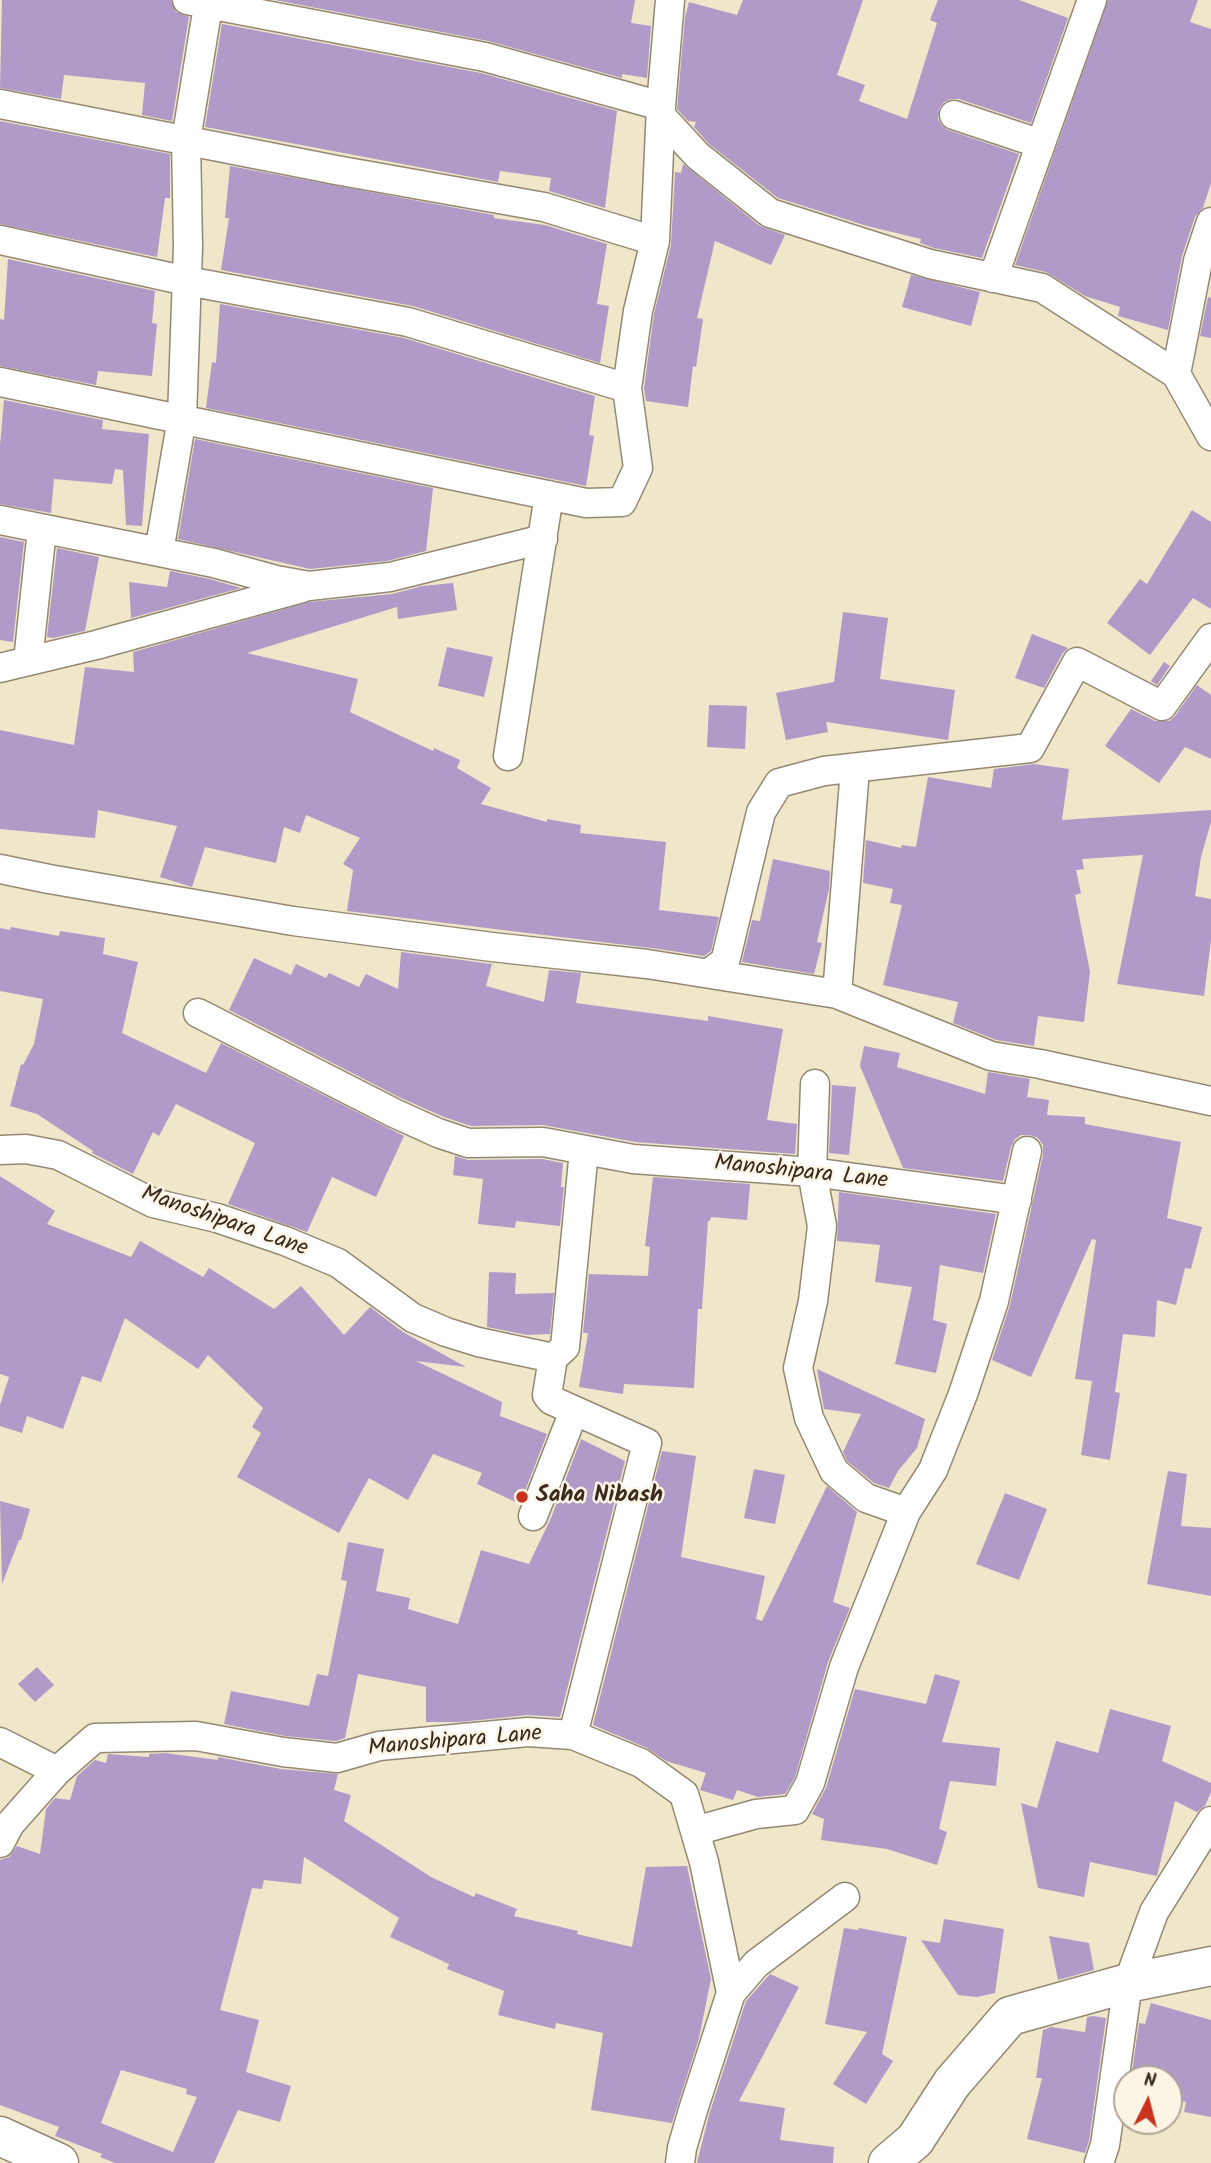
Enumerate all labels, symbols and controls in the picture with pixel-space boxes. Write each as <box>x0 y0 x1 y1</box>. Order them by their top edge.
street label: Manoshipara Lane <box>713 1151 889 1197</box>
street label: Manoshipara Lane <box>137 1182 311 1264</box>
place label: Saha Nibash <box>536 1483 663 1511</box>
marker: Saha Nibash <box>514 1489 530 1505</box>
street label: Manoshipara Lane <box>367 1722 543 1764</box>
north arrow <box>1113 2065 1183 2135</box>
text: N <box>1142 2066 1158 2097</box>

